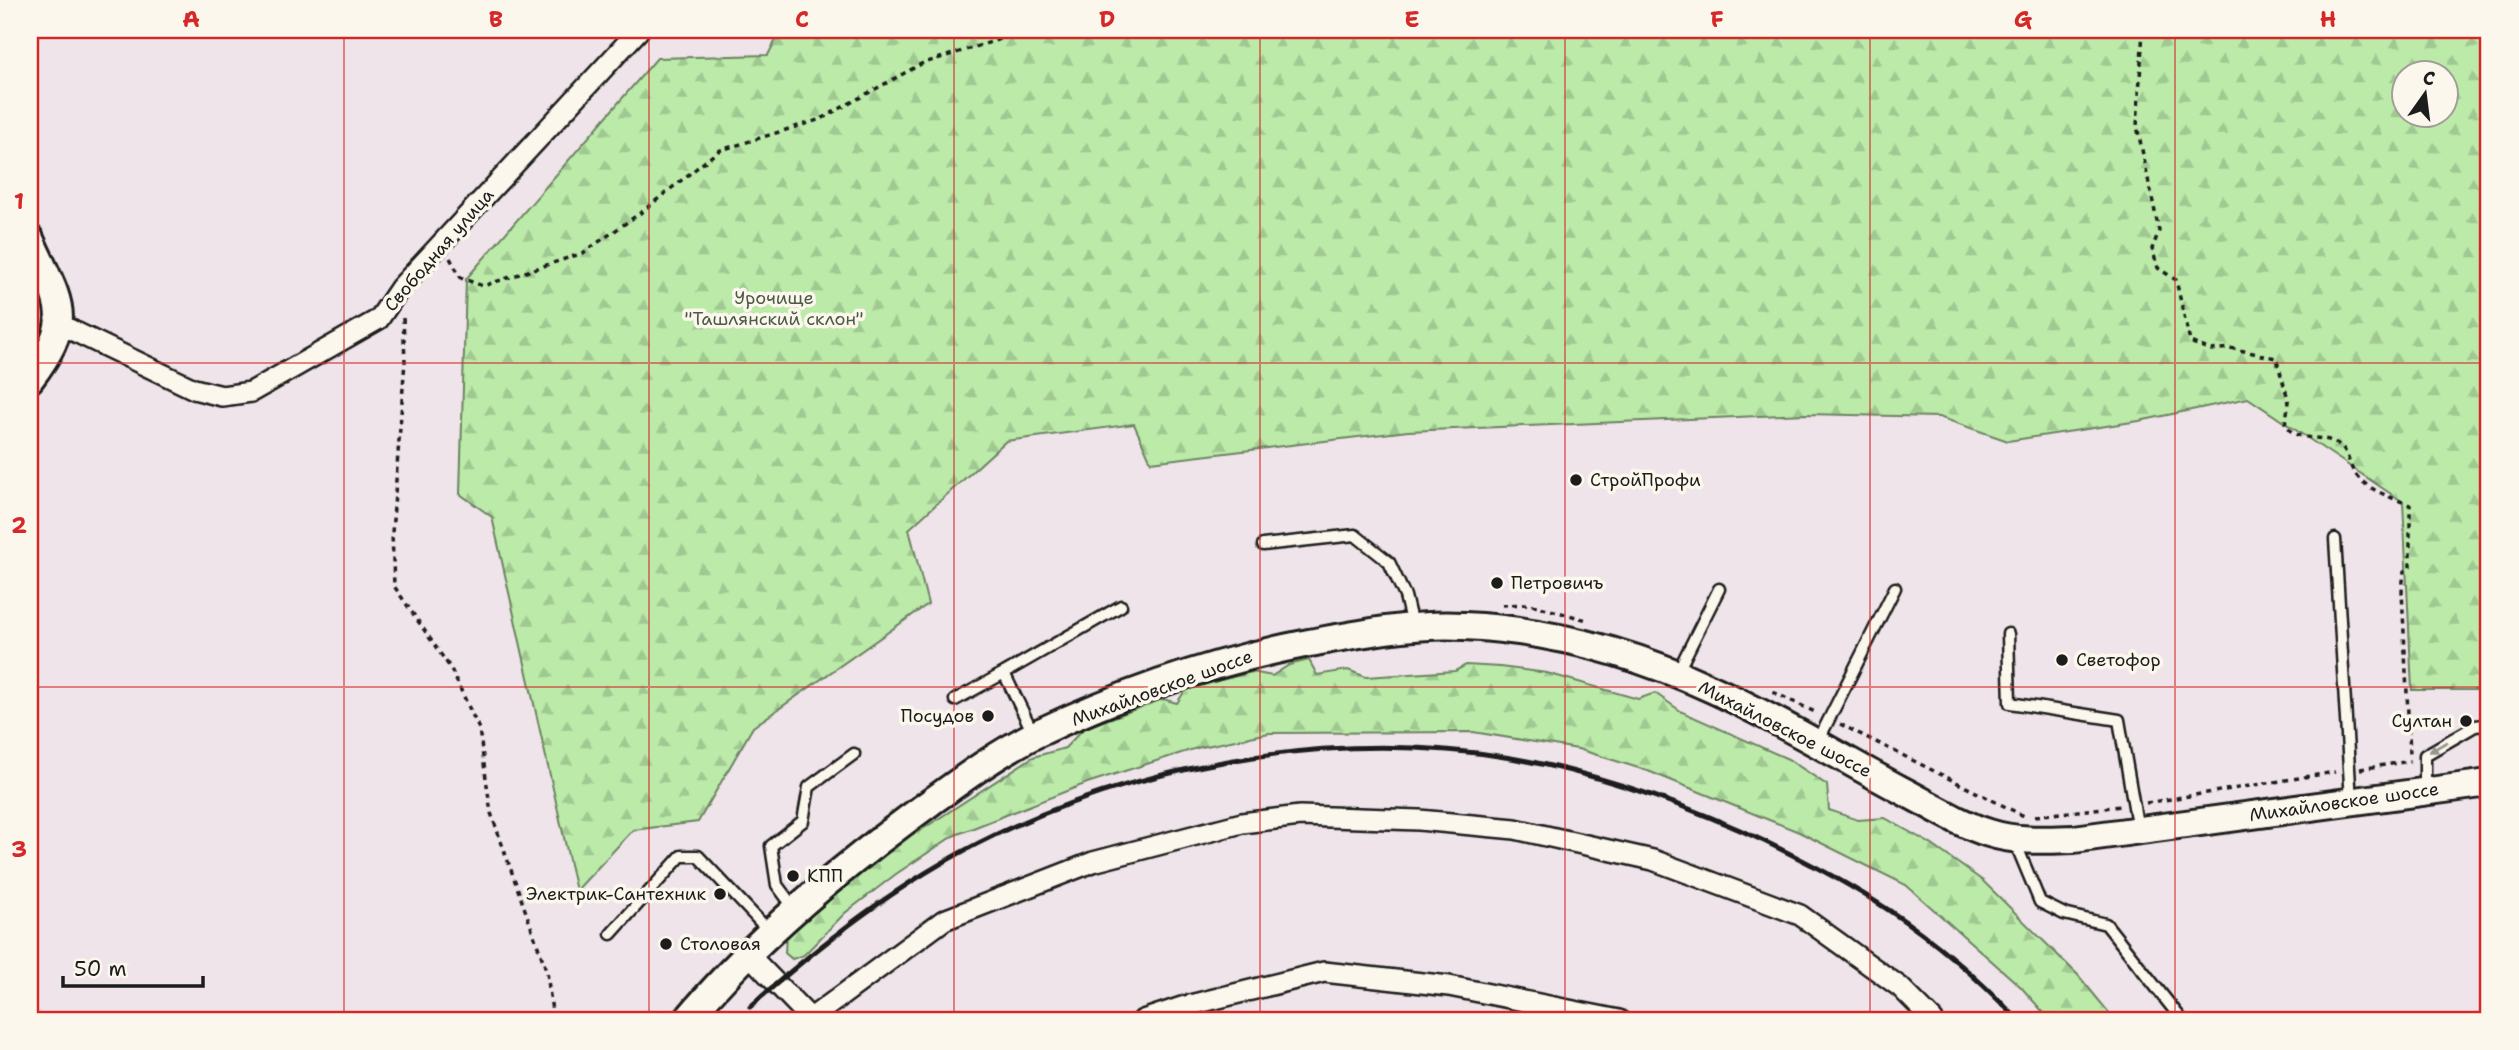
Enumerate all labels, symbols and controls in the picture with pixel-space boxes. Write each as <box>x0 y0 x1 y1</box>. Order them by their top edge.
text: A <box>182 4 200 34</box>
text: B <box>489 4 503 34</box>
text: C <box>795 4 809 34</box>
text: D <box>1099 4 1115 34</box>
text: E <box>1404 4 1420 34</box>
text: F <box>1710 4 1724 34</box>
text: G <box>2014 4 2033 34</box>
text: H <box>2320 4 2336 34</box>
north arrow <box>2390 60 2460 130</box>
text: С <box>2420 64 2438 92</box>
street label: Свободная улица <box>379 183 499 317</box>
text: 1 <box>14 186 24 216</box>
park label: Урочище "Ташлянский склон" <box>685 286 863 331</box>
place label: СтройПрофи <box>1590 468 1701 492</box>
marker: СтройПрофи <box>1568 472 1584 488</box>
text: 2 <box>11 510 27 540</box>
place label: Петровичъ <box>1511 571 1603 595</box>
marker: Петровичъ <box>1489 575 1505 591</box>
street label: Михайловское шоссе <box>1068 644 1256 732</box>
place label: Светофор <box>2076 648 2161 672</box>
marker: Светофор <box>2054 652 2070 668</box>
street label: Михайловское шоссе <box>1694 675 1876 783</box>
place label: Посудов <box>901 704 974 728</box>
marker: Посудов <box>980 708 996 724</box>
place label: Султан <box>2392 709 2452 733</box>
marker: Султан <box>2458 713 2474 729</box>
one-way arrow <box>2429 741 2448 754</box>
street label: Михайловское шоссе <box>2248 777 2440 827</box>
text: 3 <box>11 834 27 864</box>
place label: КПП <box>807 864 843 888</box>
marker: КПП <box>785 868 801 884</box>
place label: Электрик-Сантехник <box>526 882 706 906</box>
marker: Электрик-Сантехник <box>712 886 728 902</box>
place label: Столовая <box>680 932 761 956</box>
marker: Столовая <box>658 936 674 952</box>
scale bar <box>63 945 203 989</box>
text: 50 m <box>74 955 127 983</box>

